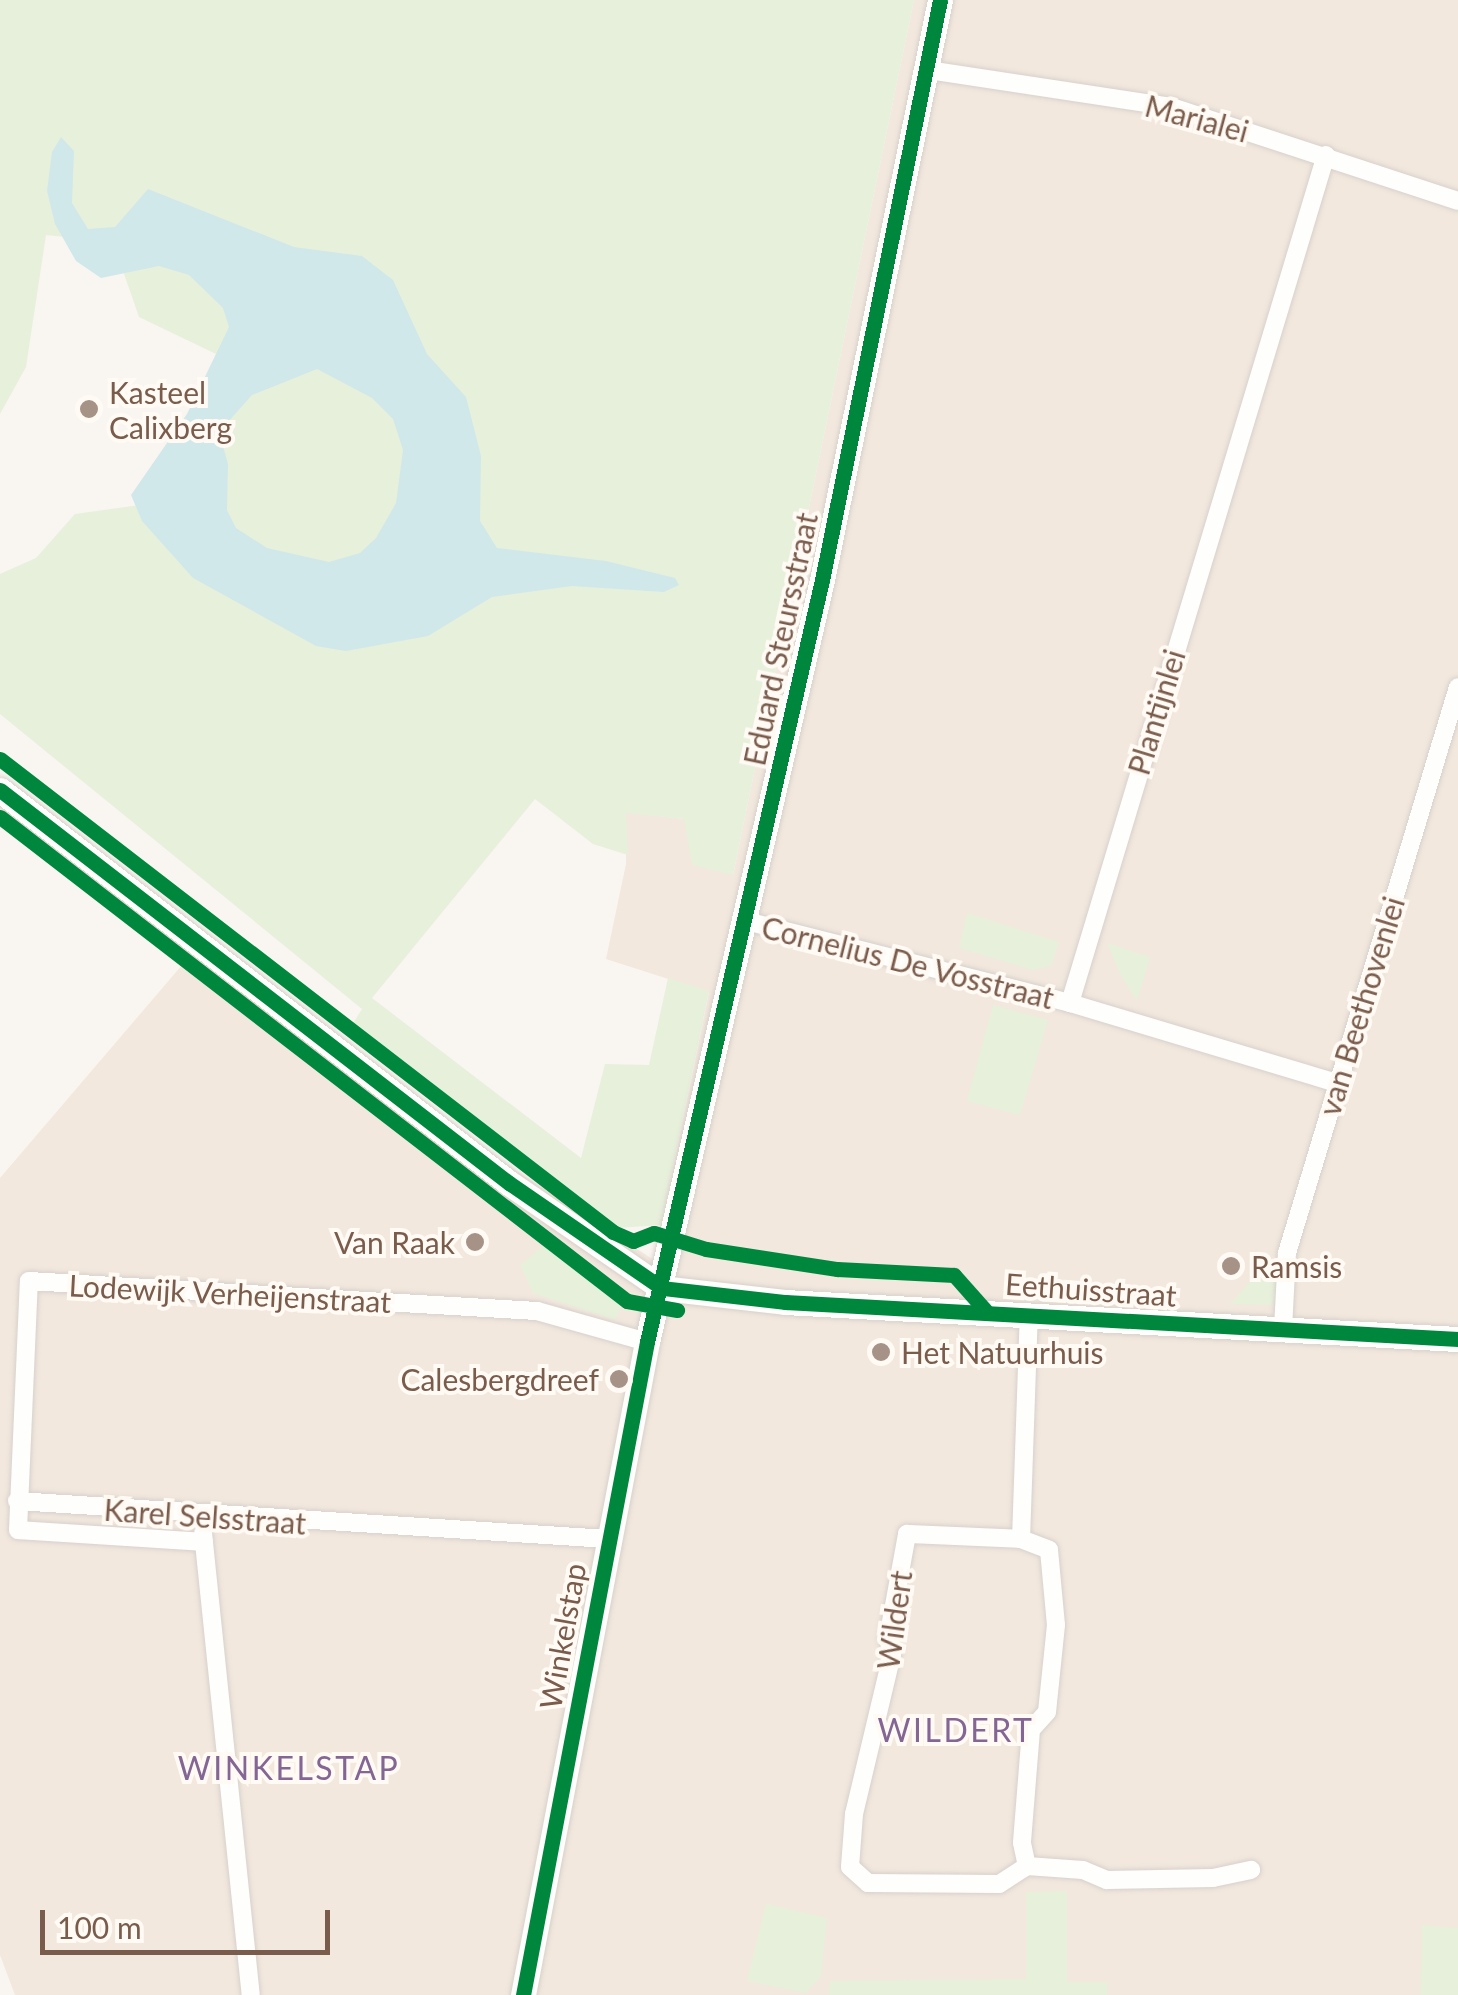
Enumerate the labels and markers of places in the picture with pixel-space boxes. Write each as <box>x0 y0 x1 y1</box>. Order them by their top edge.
place label: Kasteel Calixberg <box>109 374 232 444</box>
marker: Kasteel Calixberg <box>78 398 100 420</box>
place label: Van Raak <box>334 1224 455 1260</box>
marker: Van Raak <box>464 1231 486 1253</box>
place label: Ramsis <box>1251 1248 1342 1284</box>
marker: Ramsis <box>1220 1255 1242 1277</box>
place label: Het Natuurhuis <box>901 1334 1104 1370</box>
marker: Het Natuurhuis <box>870 1341 892 1363</box>
place label: Calesbergdreef <box>400 1361 599 1397</box>
marker: Calesbergdreef <box>608 1368 630 1390</box>

